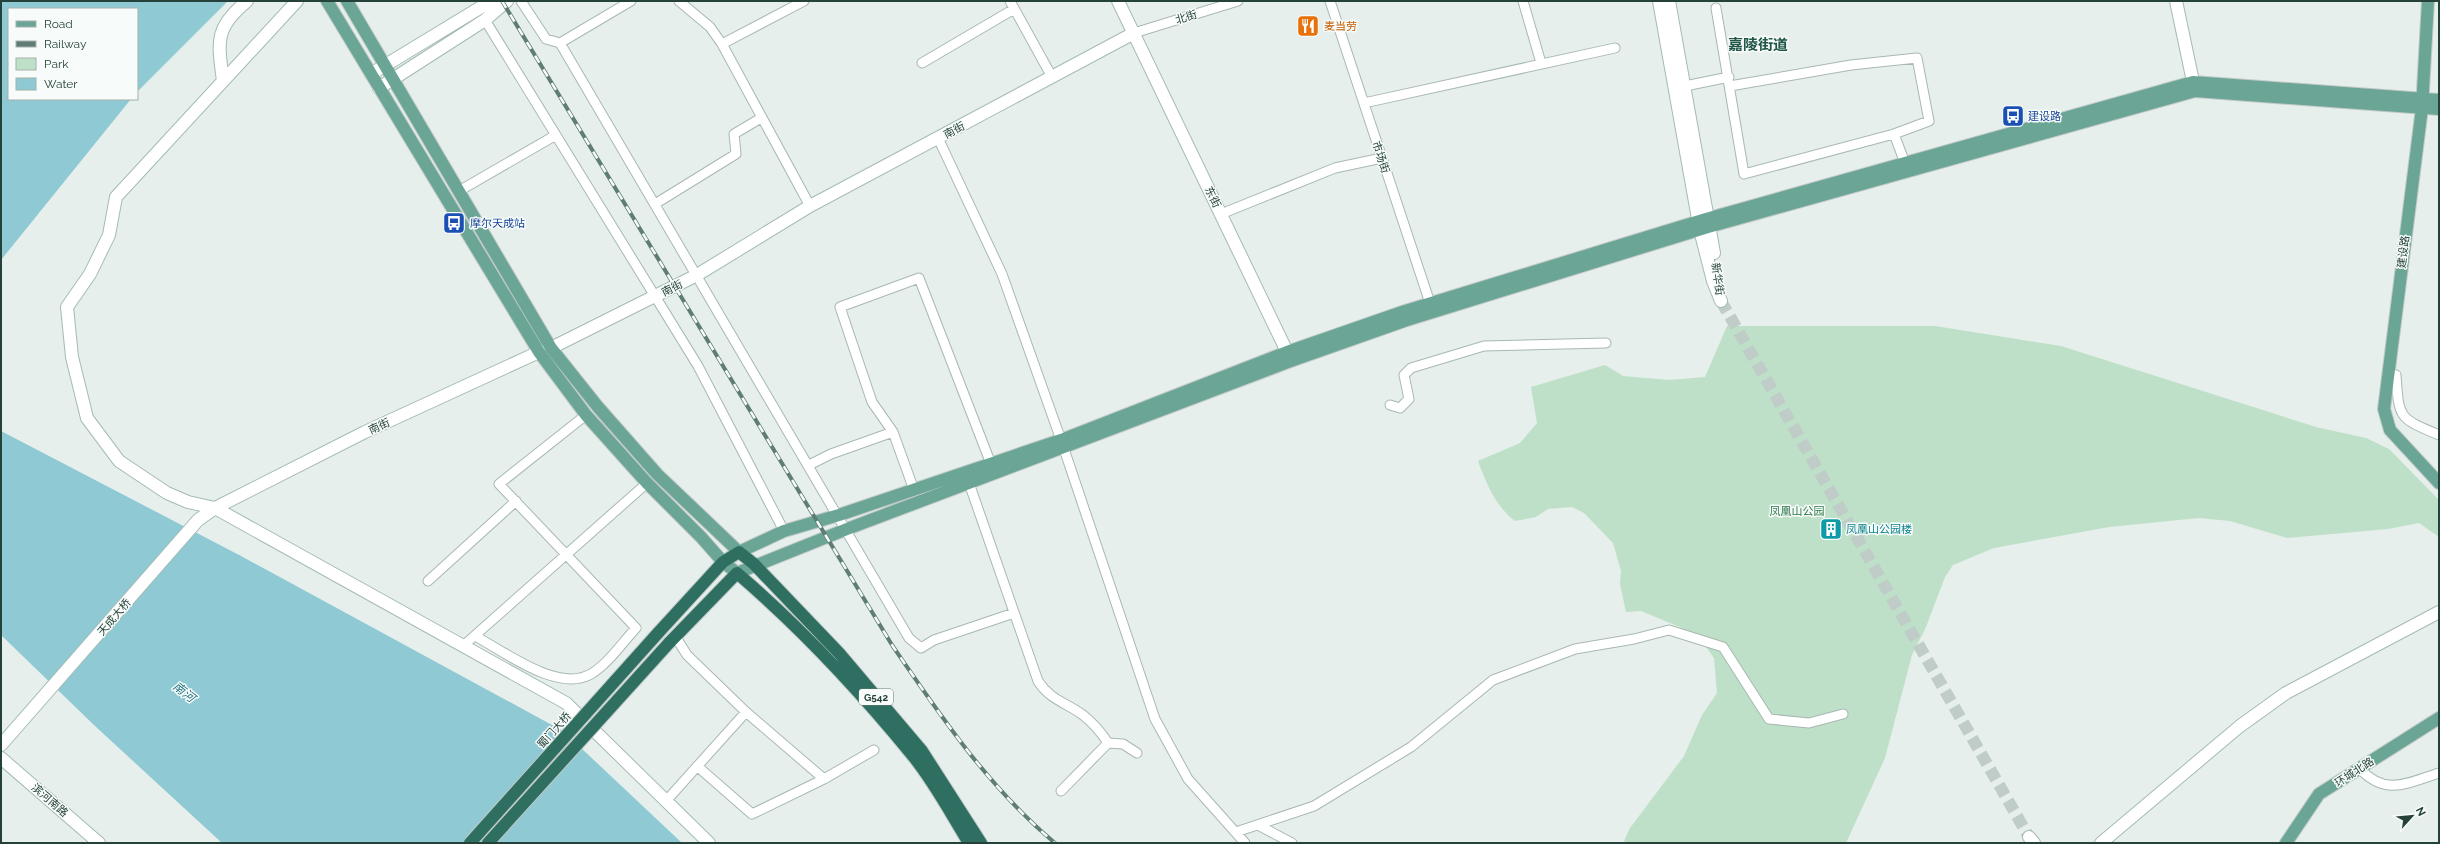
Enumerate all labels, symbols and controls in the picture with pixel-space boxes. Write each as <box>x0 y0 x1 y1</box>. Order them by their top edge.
legend <box>8 8 138 100</box>
street label: 北街 <box>1174 8 1199 27</box>
restaurant icon: 麦当劳 <box>1295 13 1321 39</box>
text: Road <box>44 17 73 31</box>
place label: 麦当劳 <box>1324 20 1357 33</box>
district label: 嘉陵街道 <box>1728 36 1788 54</box>
text: Railway <box>44 37 87 51</box>
text: Park <box>44 57 69 71</box>
text: Water <box>44 77 78 91</box>
bus stop icon: 建设路 <box>2000 103 2026 129</box>
place label: 建设路 <box>2028 110 2061 123</box>
street label: 南街 <box>941 120 967 141</box>
street label: 市场街 <box>1369 139 1392 175</box>
street label: 东街 <box>1202 184 1223 210</box>
bus stop icon: 摩尔天成站 <box>441 210 467 236</box>
place label: 摩尔天成站 <box>470 217 525 230</box>
street label: 建设路 <box>2395 235 2412 269</box>
street label: 新华街 <box>1709 262 1726 296</box>
street label: 南街 <box>659 278 685 299</box>
street label: 南街 <box>366 416 392 437</box>
park label: 凤凰山公园 <box>1770 505 1825 518</box>
building icon: 凤凰山公园楼 <box>1818 516 1844 542</box>
place label: 凤凰山公园楼 <box>1846 523 1912 536</box>
street label: 天成大桥 <box>95 596 134 638</box>
water label: 南河 <box>170 679 199 706</box>
road number: G542 <box>859 689 893 705</box>
street label: 蜀门大桥 <box>535 710 574 751</box>
street label: 环城北路 <box>2332 755 2376 790</box>
street label: 滨河南路 <box>29 781 71 820</box>
north arrow <box>2392 796 2432 836</box>
text: N <box>2413 805 2428 818</box>

